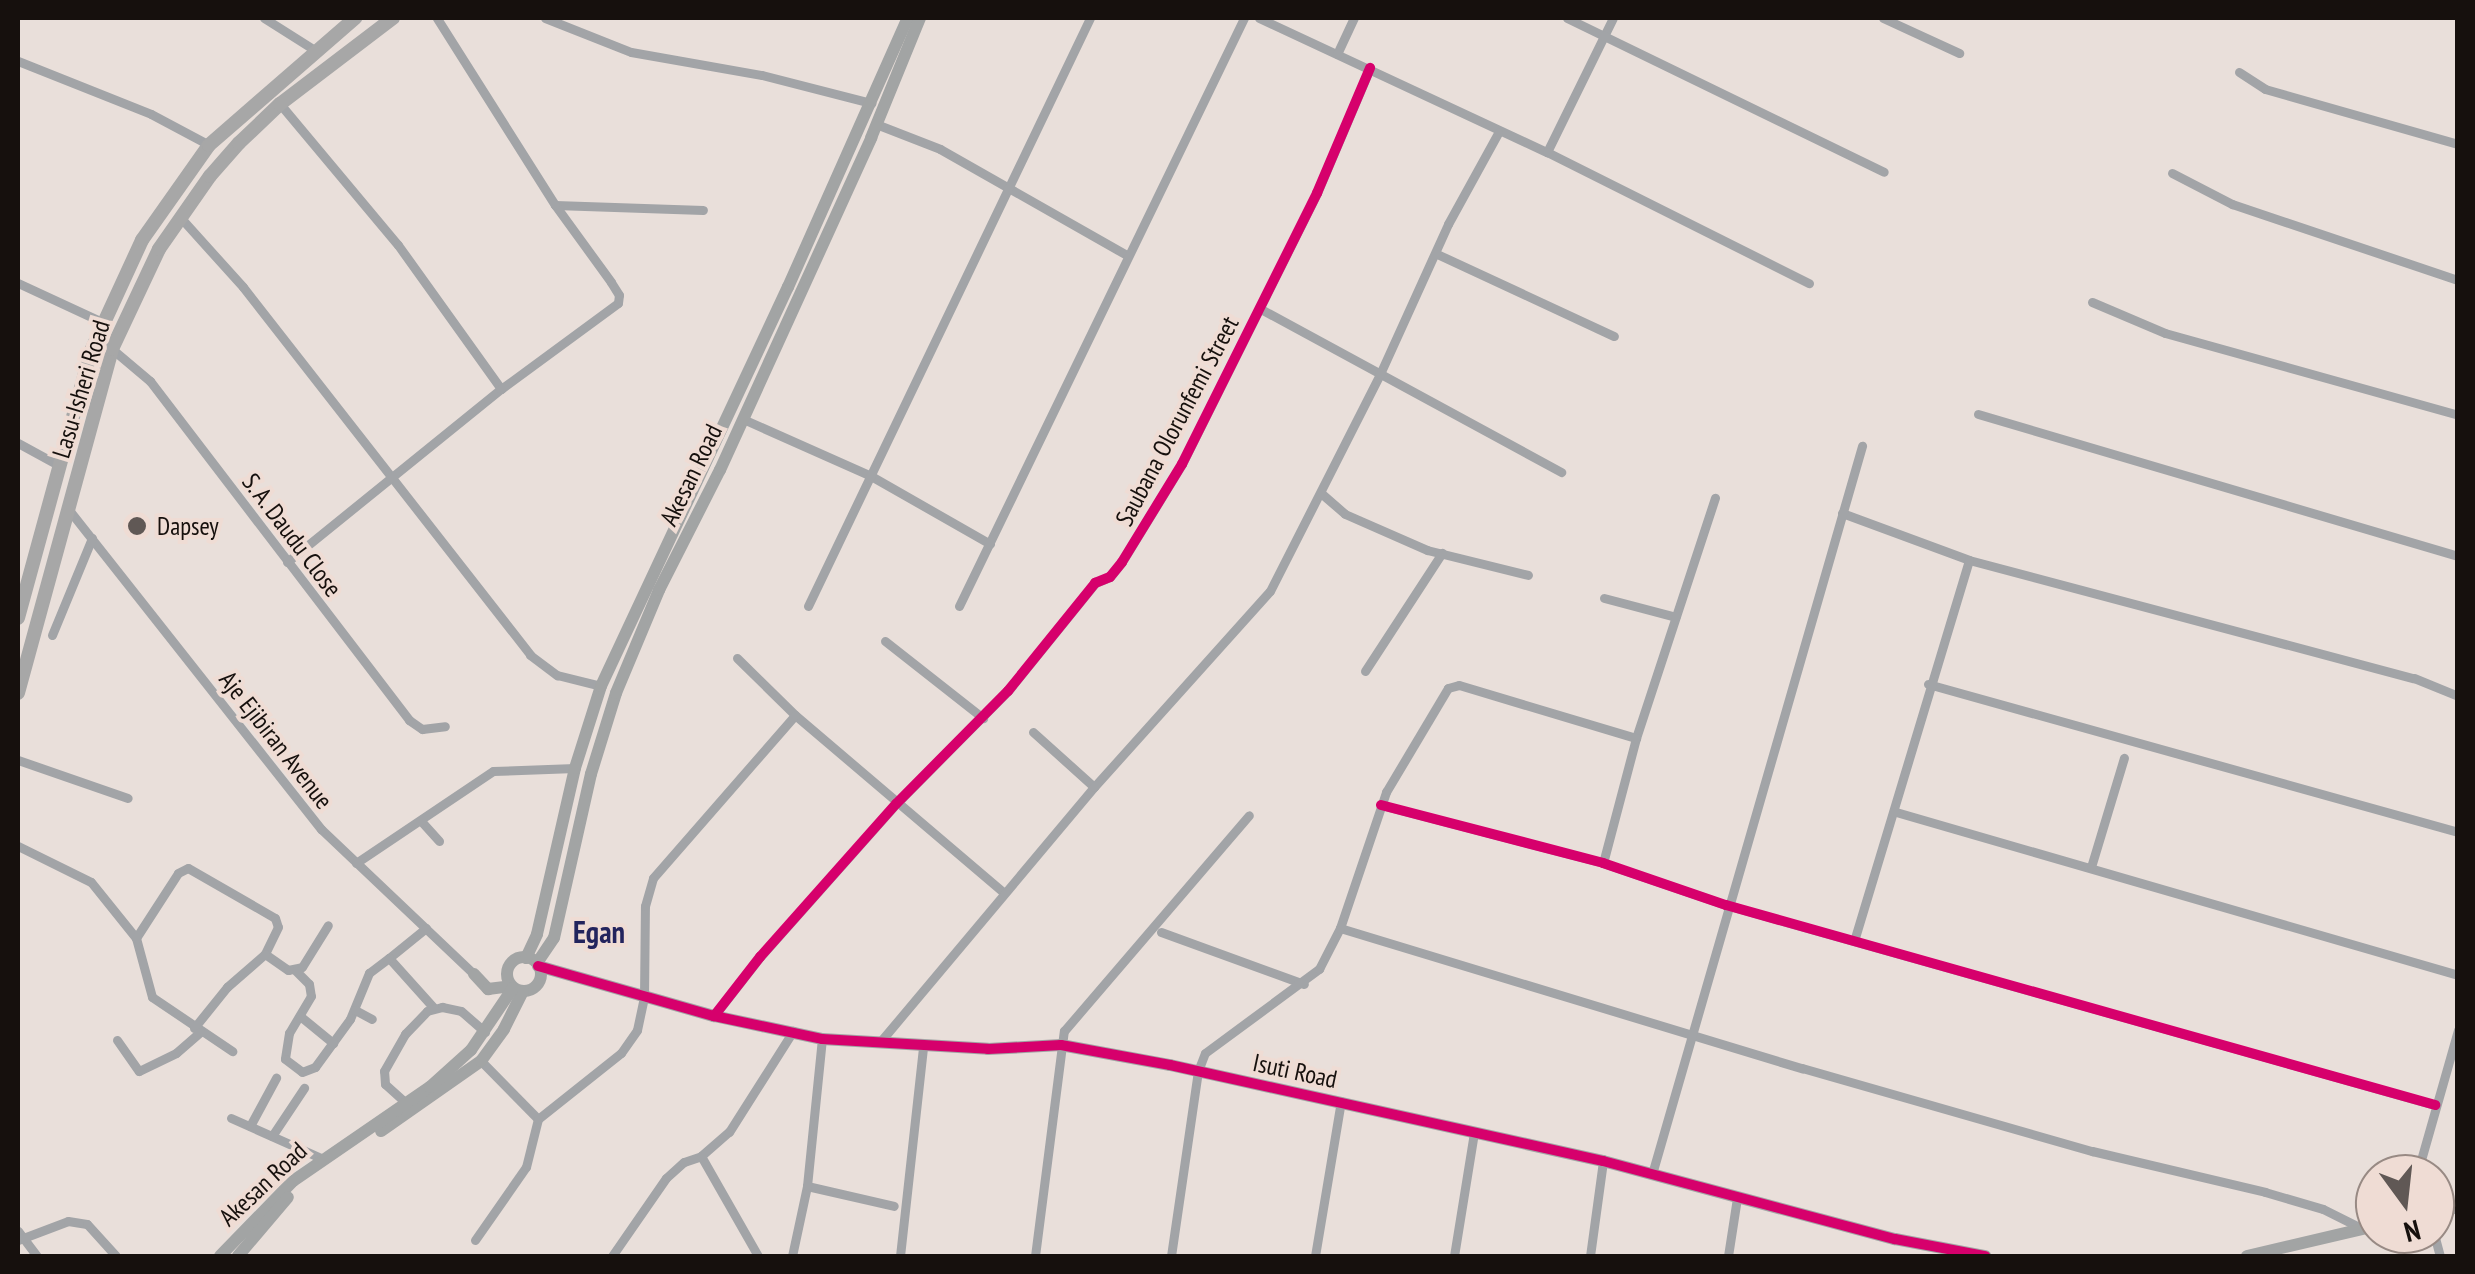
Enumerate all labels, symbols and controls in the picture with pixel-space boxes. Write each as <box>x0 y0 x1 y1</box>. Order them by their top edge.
street label: Saubana Olorunfemi Street <box>1109 311 1245 531</box>
street label: Lasu-Isheri Road <box>46 317 116 461</box>
street label: Akesan Road <box>654 419 728 531</box>
street label: S. A. Daudu Close <box>235 466 349 604</box>
place label: Dapsey <box>157 511 219 541</box>
marker: Dapsey <box>126 515 148 537</box>
street label: Aje Ejibiran Avenue <box>213 665 339 815</box>
district label: Egan <box>573 914 625 950</box>
street label: Isuti Road <box>1250 1047 1340 1095</box>
street label: Akesan Road <box>213 1136 313 1232</box>
north arrow <box>2355 1154 2455 1254</box>
text: N <box>2400 1212 2424 1251</box>

